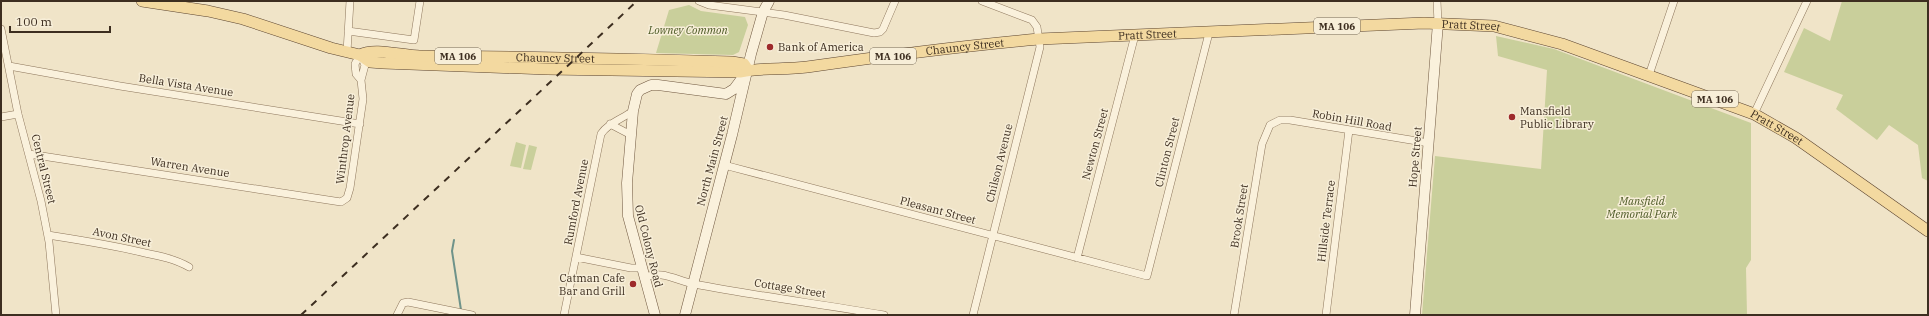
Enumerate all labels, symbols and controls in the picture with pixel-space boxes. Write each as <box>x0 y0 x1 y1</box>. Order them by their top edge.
scale bar <box>10 8 110 34</box>
text: 100 m <box>16 14 52 29</box>
street label: Pratt Street <box>1441 17 1502 34</box>
road number: MA 106 <box>1314 18 1360 34</box>
park label: Lowney Common <box>647 23 729 37</box>
street label: Pratt Street <box>1118 26 1177 43</box>
street label: Chauncy Street <box>925 35 1005 58</box>
place label: Bank of America <box>778 40 864 54</box>
marker: Bank of America <box>765 42 775 52</box>
road number: MA 106 <box>435 48 481 64</box>
road number: MA 106 <box>870 48 916 64</box>
street label: Chauncy Street <box>516 50 595 66</box>
street label: Bella Vista Avenue <box>138 71 234 99</box>
road number: MA 106 <box>1692 91 1738 107</box>
street label: Winthrop Avenue <box>333 93 357 185</box>
place label: Mansfield Public Library <box>1520 104 1594 131</box>
street label: Robin Hill Road <box>1311 106 1393 134</box>
street label: Pratt Street <box>1748 106 1806 148</box>
street label: Newton Street <box>1079 107 1111 181</box>
marker: Mansfield Public Library <box>1507 112 1517 122</box>
street label: North Main Street <box>693 114 731 208</box>
street label: Clinton Street <box>1152 116 1182 188</box>
street label: Chilson Avenue <box>982 122 1016 204</box>
street label: Hope Street <box>1405 126 1425 188</box>
street label: Central Street <box>29 133 59 205</box>
street label: Warren Avenue <box>149 154 231 180</box>
street label: Rumford Avenue <box>561 158 591 246</box>
street label: Hillside Terrace <box>1314 179 1338 263</box>
street label: Brook Street <box>1227 183 1251 249</box>
street label: Pleasant Street <box>899 193 978 227</box>
park label: Mansfield Memorial Park <box>1606 194 1678 221</box>
street label: Old Colony Road <box>632 203 666 289</box>
street label: Avon Street <box>91 224 153 250</box>
place label: Catman Cafe Bar and Grill <box>559 271 625 298</box>
street label: Cottage Street <box>753 275 827 301</box>
marker: Catman Cafe Bar and Grill <box>628 279 638 289</box>

